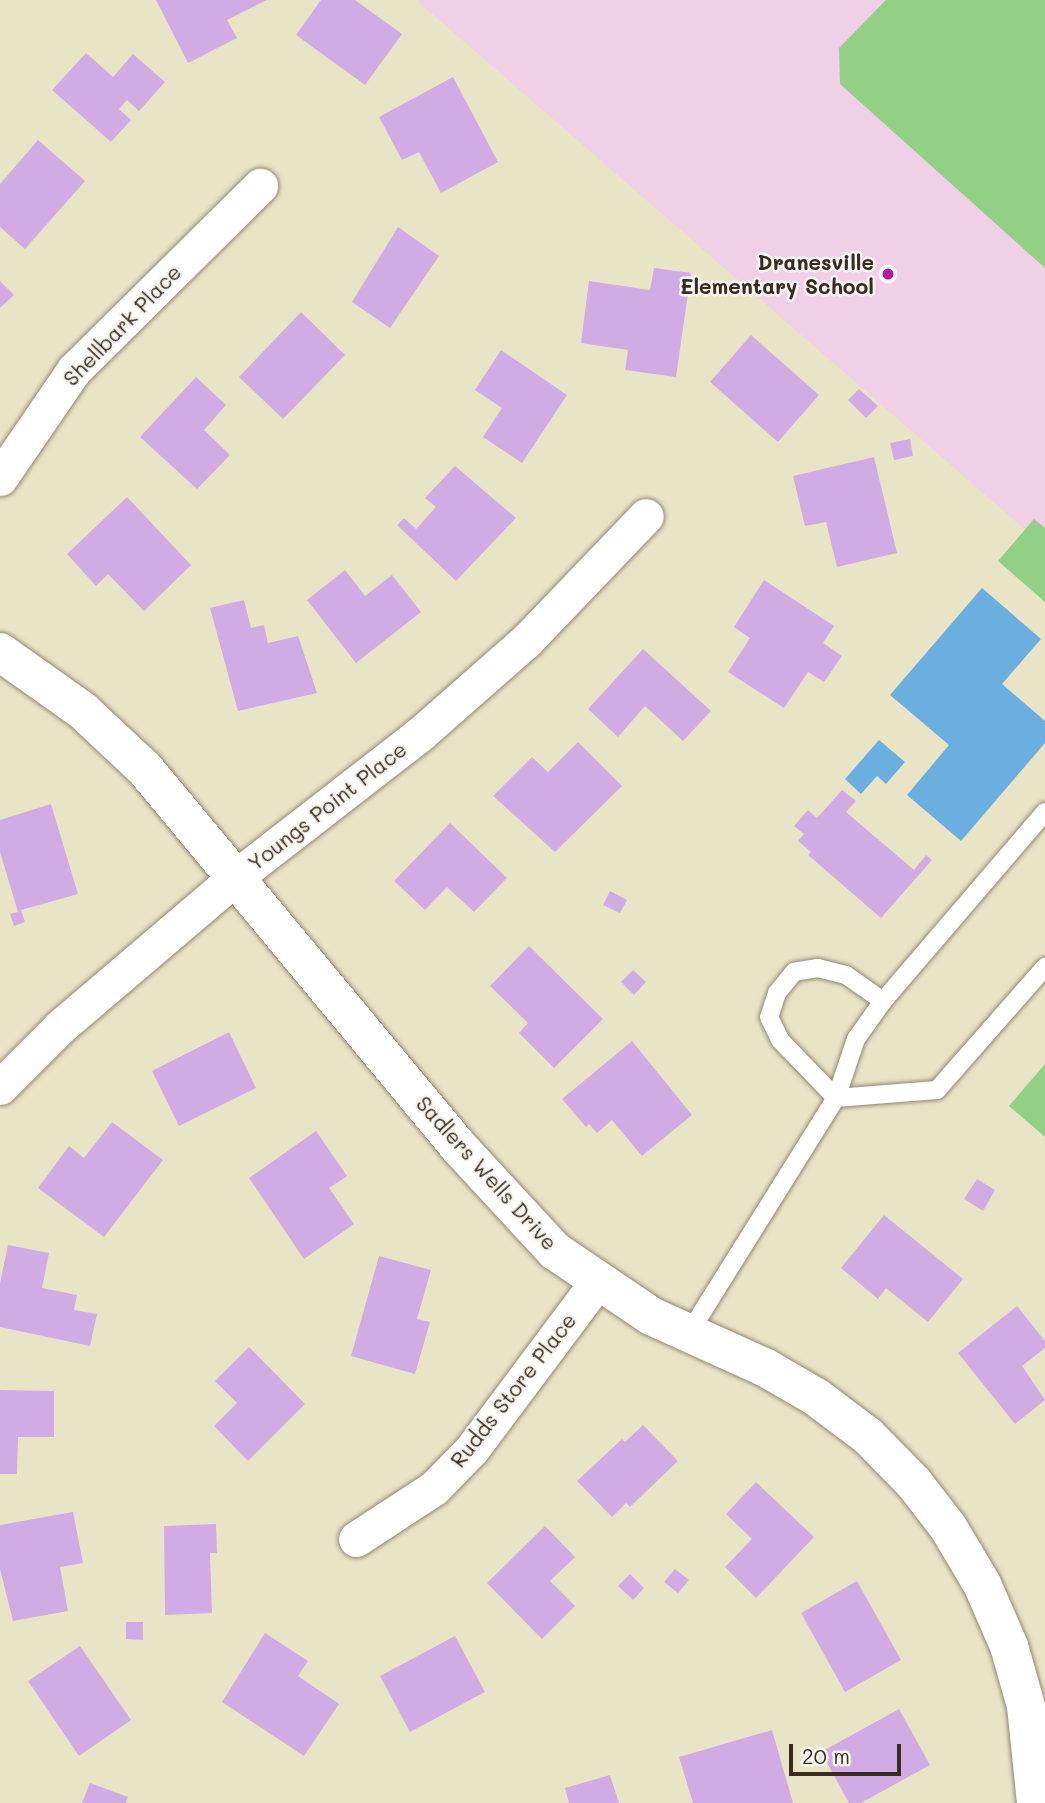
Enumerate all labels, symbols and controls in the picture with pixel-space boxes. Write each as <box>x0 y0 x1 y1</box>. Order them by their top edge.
place label: Dranesville Elementary School <box>680 249 874 299</box>
street label: Shellbark Place <box>58 259 186 391</box>
marker: Dranesville Elementary School <box>880 266 896 282</box>
street label: Youngs Point Place <box>243 736 411 876</box>
street label: Sadlers Wells Drive <box>411 1091 563 1255</box>
street label: Rudds Store Place <box>445 1308 581 1472</box>
scale bar <box>793 1730 905 1774</box>
text: 20 m <box>802 1742 850 1769</box>

